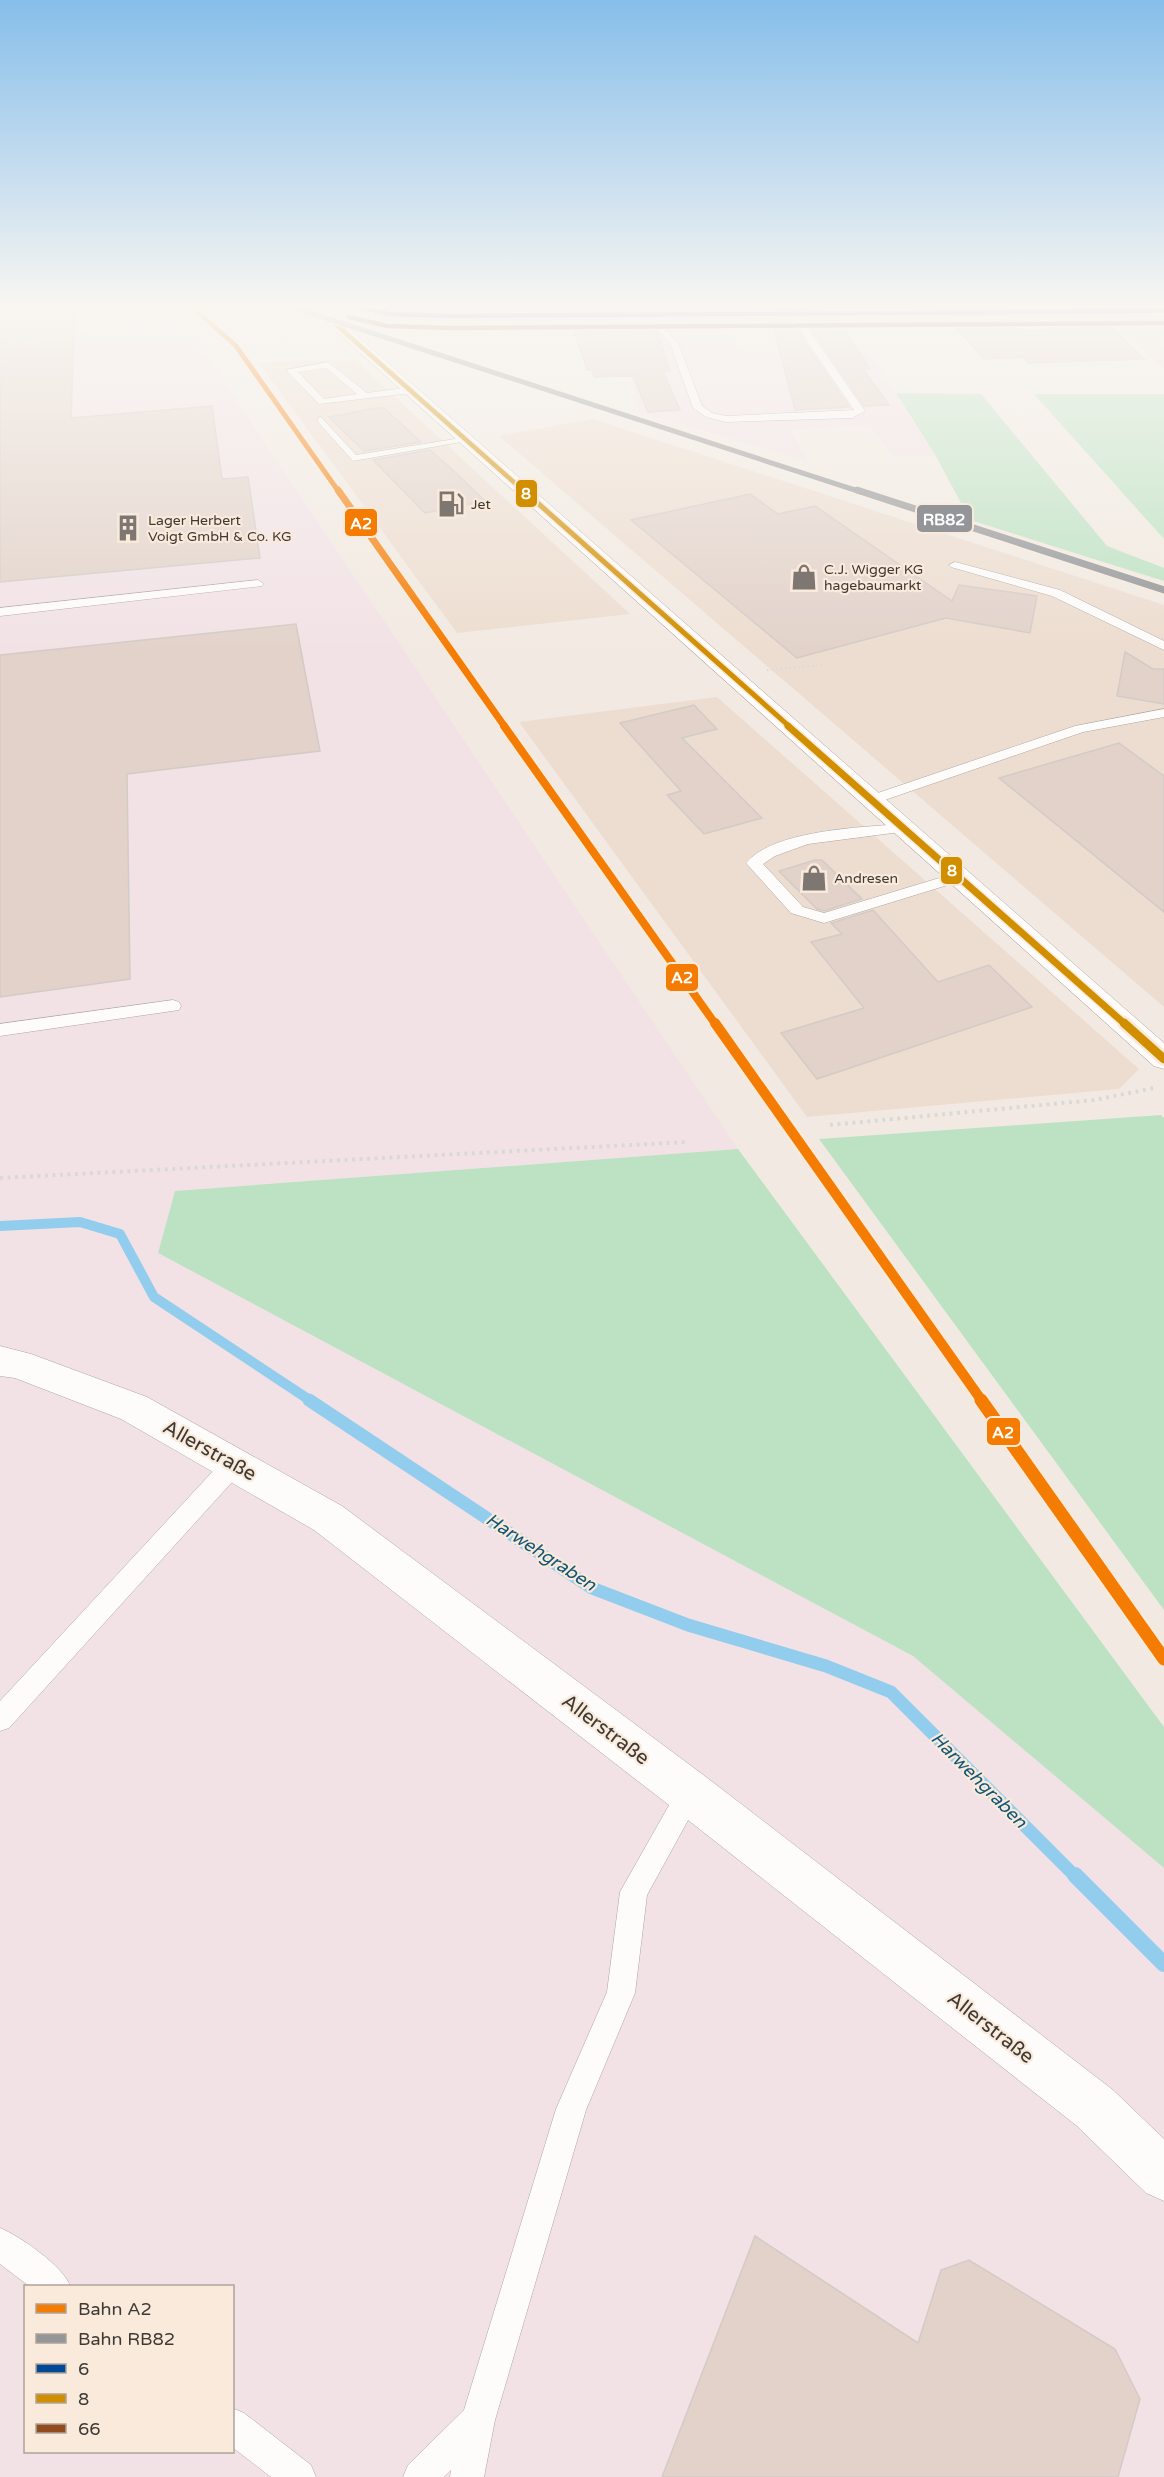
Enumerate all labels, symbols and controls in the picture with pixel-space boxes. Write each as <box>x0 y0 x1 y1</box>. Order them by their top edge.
line badge: 8 <box>515 479 538 508</box>
text: 8 <box>521 484 531 504</box>
fuel station icon: Jet <box>436 489 466 519</box>
place label: Jet <box>471 496 491 513</box>
line badge: RB82 <box>916 504 973 533</box>
line badge: A2 <box>344 508 378 537</box>
text: RB82 <box>923 510 965 530</box>
place label: Lager Herbert Voigt GmbH & Co. KG <box>148 512 292 545</box>
building icon: Lager Herbert Voigt GmbH & Co. KG <box>113 513 143 543</box>
text: A2 <box>350 514 372 534</box>
place label: C.J. Wigger KG hagebaumarkt <box>824 561 923 594</box>
shop icon: C.J. Wigger KG hagebaumarkt <box>789 562 819 592</box>
line badge: 8 <box>940 856 963 885</box>
text: 8 <box>947 861 957 881</box>
shop icon: Andresen <box>799 863 829 893</box>
place label: Andresen <box>834 870 898 887</box>
line badge: A2 <box>665 963 699 992</box>
text: A2 <box>671 968 693 988</box>
street label: Allerstraße <box>159 1415 260 1486</box>
line badge: A2 <box>986 1417 1021 1446</box>
text: A2 <box>992 1423 1014 1443</box>
water label: Harwehgraben <box>482 1508 601 1596</box>
street label: Allerstraße <box>557 1689 654 1770</box>
water label: Harwehgraben <box>926 1727 1032 1833</box>
street label: Allerstraße <box>942 1987 1038 2069</box>
legend <box>24 2285 234 2453</box>
text: Bahn A2 <box>78 2298 152 2320</box>
text: Bahn RB82 <box>78 2328 175 2350</box>
text: 6 <box>78 2358 89 2380</box>
text: 8 <box>78 2388 89 2410</box>
text: 66 <box>78 2418 101 2440</box>

